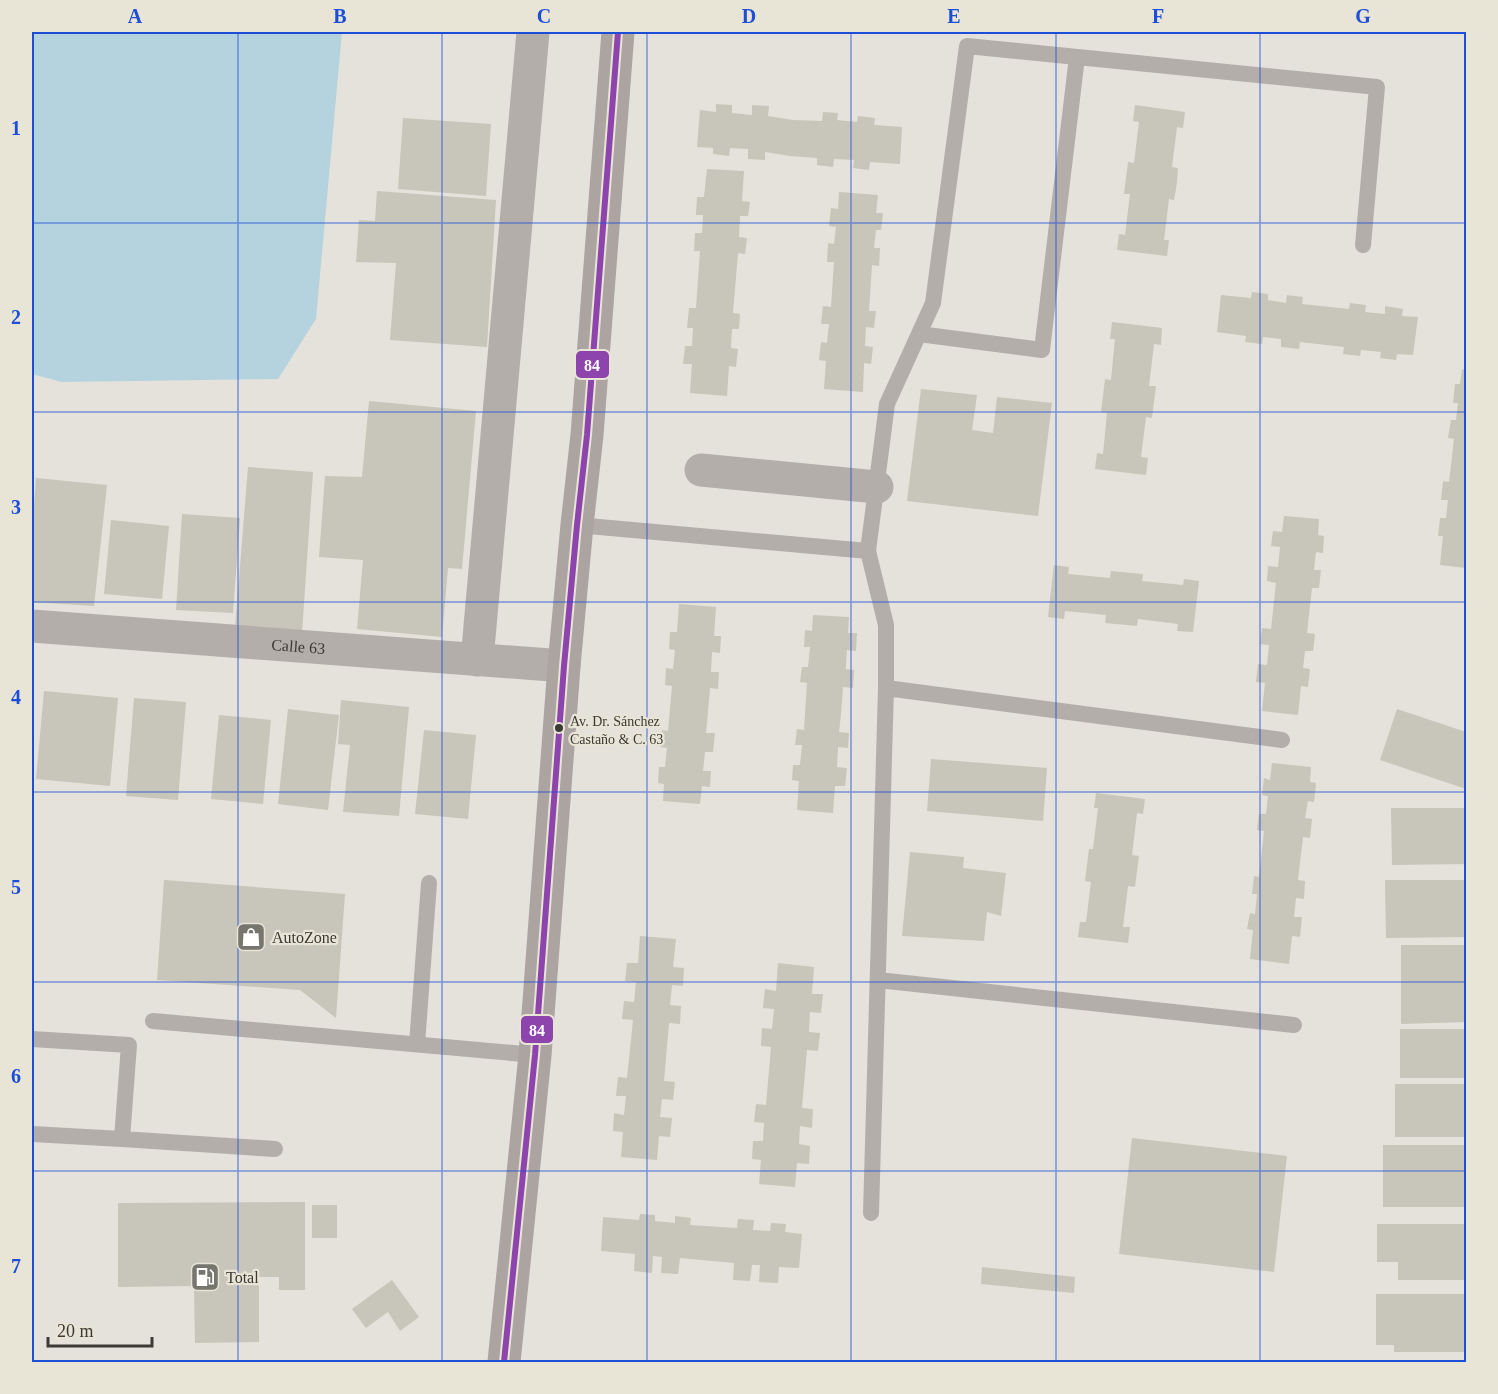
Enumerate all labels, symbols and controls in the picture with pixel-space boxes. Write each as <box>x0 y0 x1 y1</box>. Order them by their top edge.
text: A <box>128 5 143 27</box>
text: B <box>333 5 347 27</box>
text: C <box>537 5 551 27</box>
text: D <box>742 5 756 27</box>
text: E <box>947 5 961 27</box>
text: F <box>1152 5 1164 27</box>
text: G <box>1355 5 1371 27</box>
text: 1 <box>11 117 21 139</box>
text: 2 <box>11 306 21 328</box>
line badge: 84 <box>575 350 610 379</box>
text: 84 <box>584 357 600 374</box>
text: 3 <box>11 496 21 518</box>
street label: Calle 63 <box>271 636 326 657</box>
text: 4 <box>11 686 21 708</box>
place label: Av. Dr. Sánchez Castaño & C. 63 <box>570 714 663 747</box>
marker: Av. Dr. Sánchez Castaño & C. 63 <box>553 722 565 734</box>
text: 5 <box>11 876 21 898</box>
shop icon: AutoZone <box>235 921 267 953</box>
place label: AutoZone <box>272 929 337 946</box>
line badge: 84 <box>520 1015 554 1044</box>
text: 84 <box>529 1022 545 1039</box>
text: 6 <box>11 1065 21 1087</box>
text: 7 <box>11 1255 21 1277</box>
fuel station icon: Total <box>189 1261 221 1293</box>
place label: Total <box>226 1269 259 1286</box>
scale bar <box>48 1310 152 1348</box>
text: 20 m <box>57 1321 94 1341</box>

